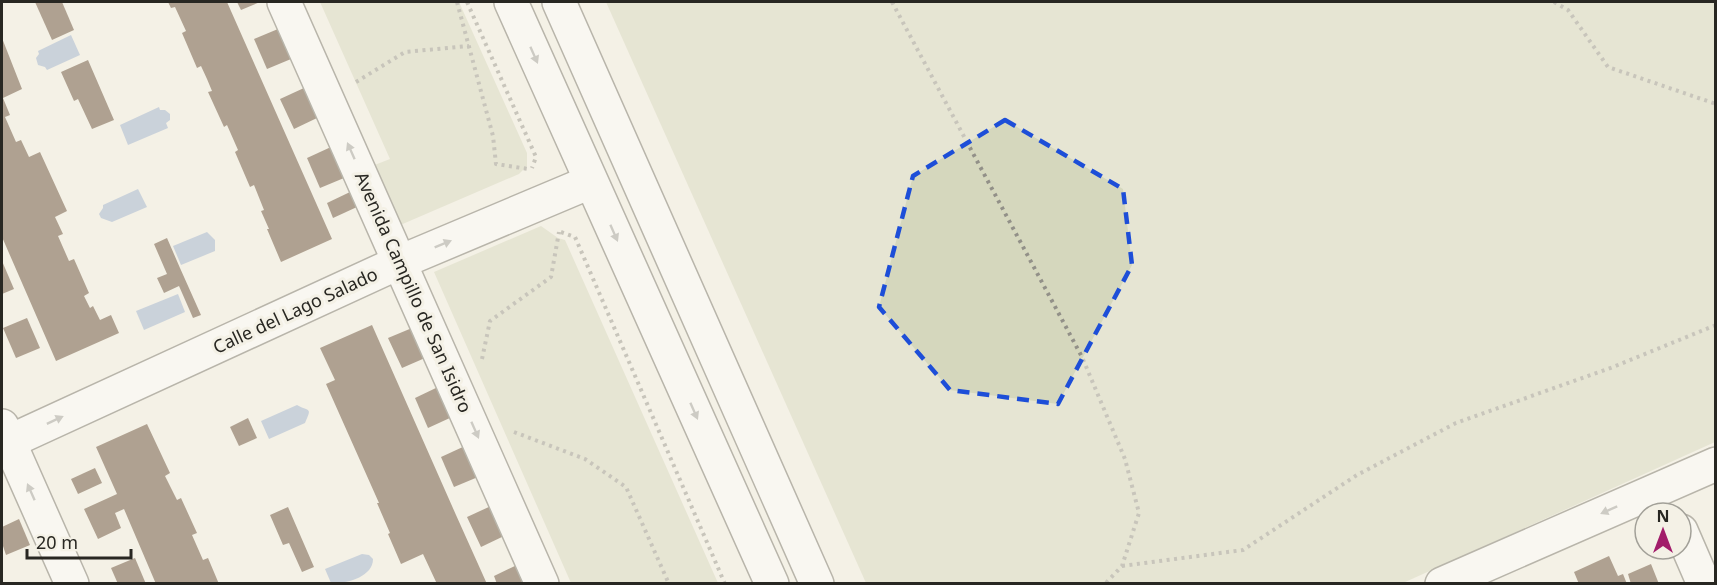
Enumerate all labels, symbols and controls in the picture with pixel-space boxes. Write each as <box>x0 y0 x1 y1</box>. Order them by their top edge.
one-way arrow <box>530 46 539 64</box>
one-way arrow <box>346 141 356 159</box>
street label: Avenida Campillo de San Isidro <box>350 168 478 416</box>
one-way arrow <box>609 225 618 242</box>
one-way arrow <box>434 239 452 249</box>
street label: Calle del Lago Salado <box>209 261 381 359</box>
one-way arrow <box>689 402 699 420</box>
one-way arrow <box>46 416 63 425</box>
one-way arrow <box>470 422 479 439</box>
one-way arrow <box>26 483 35 501</box>
north arrow <box>1633 501 1693 561</box>
text: N <box>1656 505 1670 527</box>
one-way arrow <box>1600 506 1618 515</box>
scale bar <box>27 522 130 560</box>
text: 20 m <box>36 530 78 554</box>

